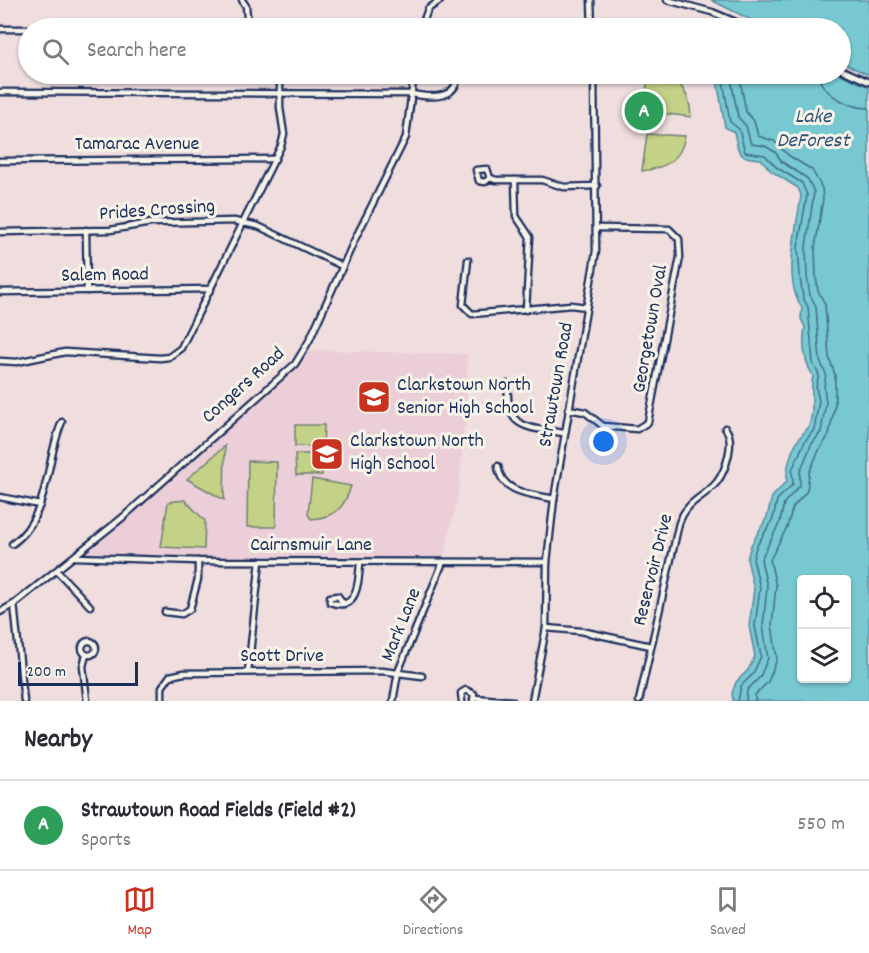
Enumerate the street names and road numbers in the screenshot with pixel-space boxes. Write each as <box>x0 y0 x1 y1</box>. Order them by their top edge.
street label: Tamarac Avenue <box>75 131 200 159</box>
street label: Prides Crossing <box>98 193 216 229</box>
street label: Salem Road <box>61 261 149 291</box>
street label: Georgetown Oval <box>626 262 676 395</box>
street label: Strawtown Road <box>532 320 582 450</box>
street label: Congers Road <box>196 341 292 431</box>
street label: Reservoir Drive <box>627 511 681 629</box>
street label: Cairnsmuir Lane <box>250 532 372 560</box>
street label: Mark Lane <box>375 584 429 666</box>
street label: Scott Drive <box>240 643 324 671</box>

